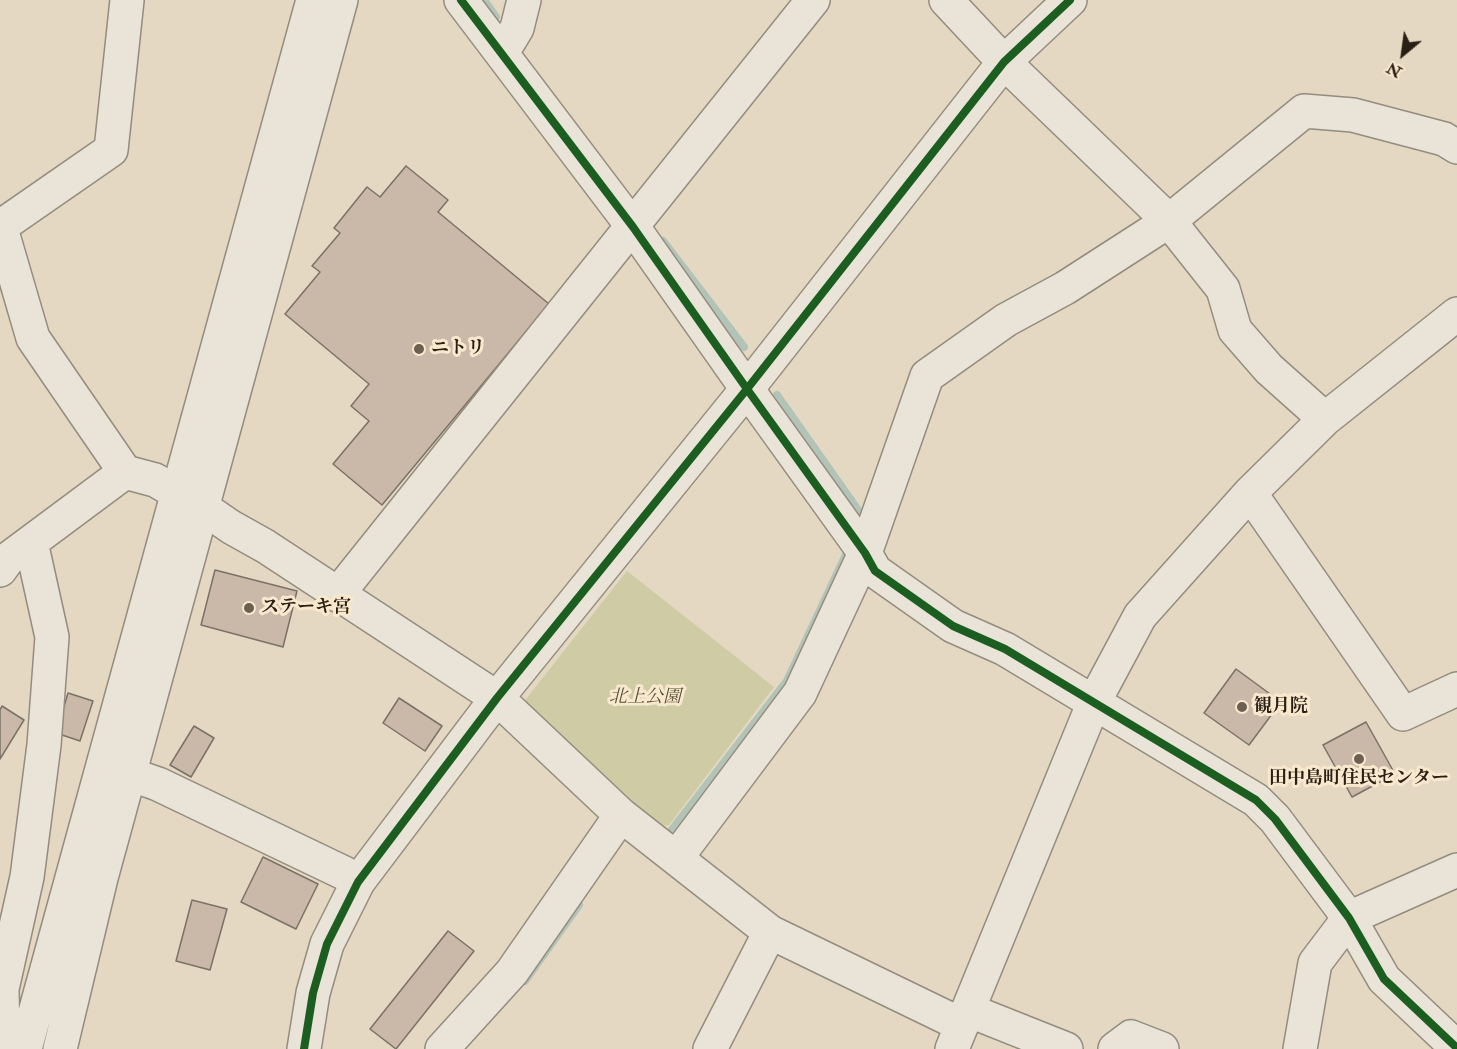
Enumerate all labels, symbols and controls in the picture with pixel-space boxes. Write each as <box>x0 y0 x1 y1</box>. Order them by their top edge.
north arrow <box>1373 24 1433 84</box>
text: N <box>1383 58 1405 82</box>
place label: ニトリ <box>431 338 485 360</box>
marker: ニトリ <box>412 342 426 356</box>
place label: ステーキ宮 <box>261 597 351 619</box>
marker: ステーキ宮 <box>242 601 256 615</box>
park label: 北上公園 <box>609 687 681 709</box>
place label: 観月院 <box>1254 696 1308 718</box>
marker: 観月院 <box>1235 700 1249 714</box>
marker: 田中島町住民センター <box>1352 752 1366 766</box>
place label: 田中島町住民センター <box>1269 768 1449 790</box>

